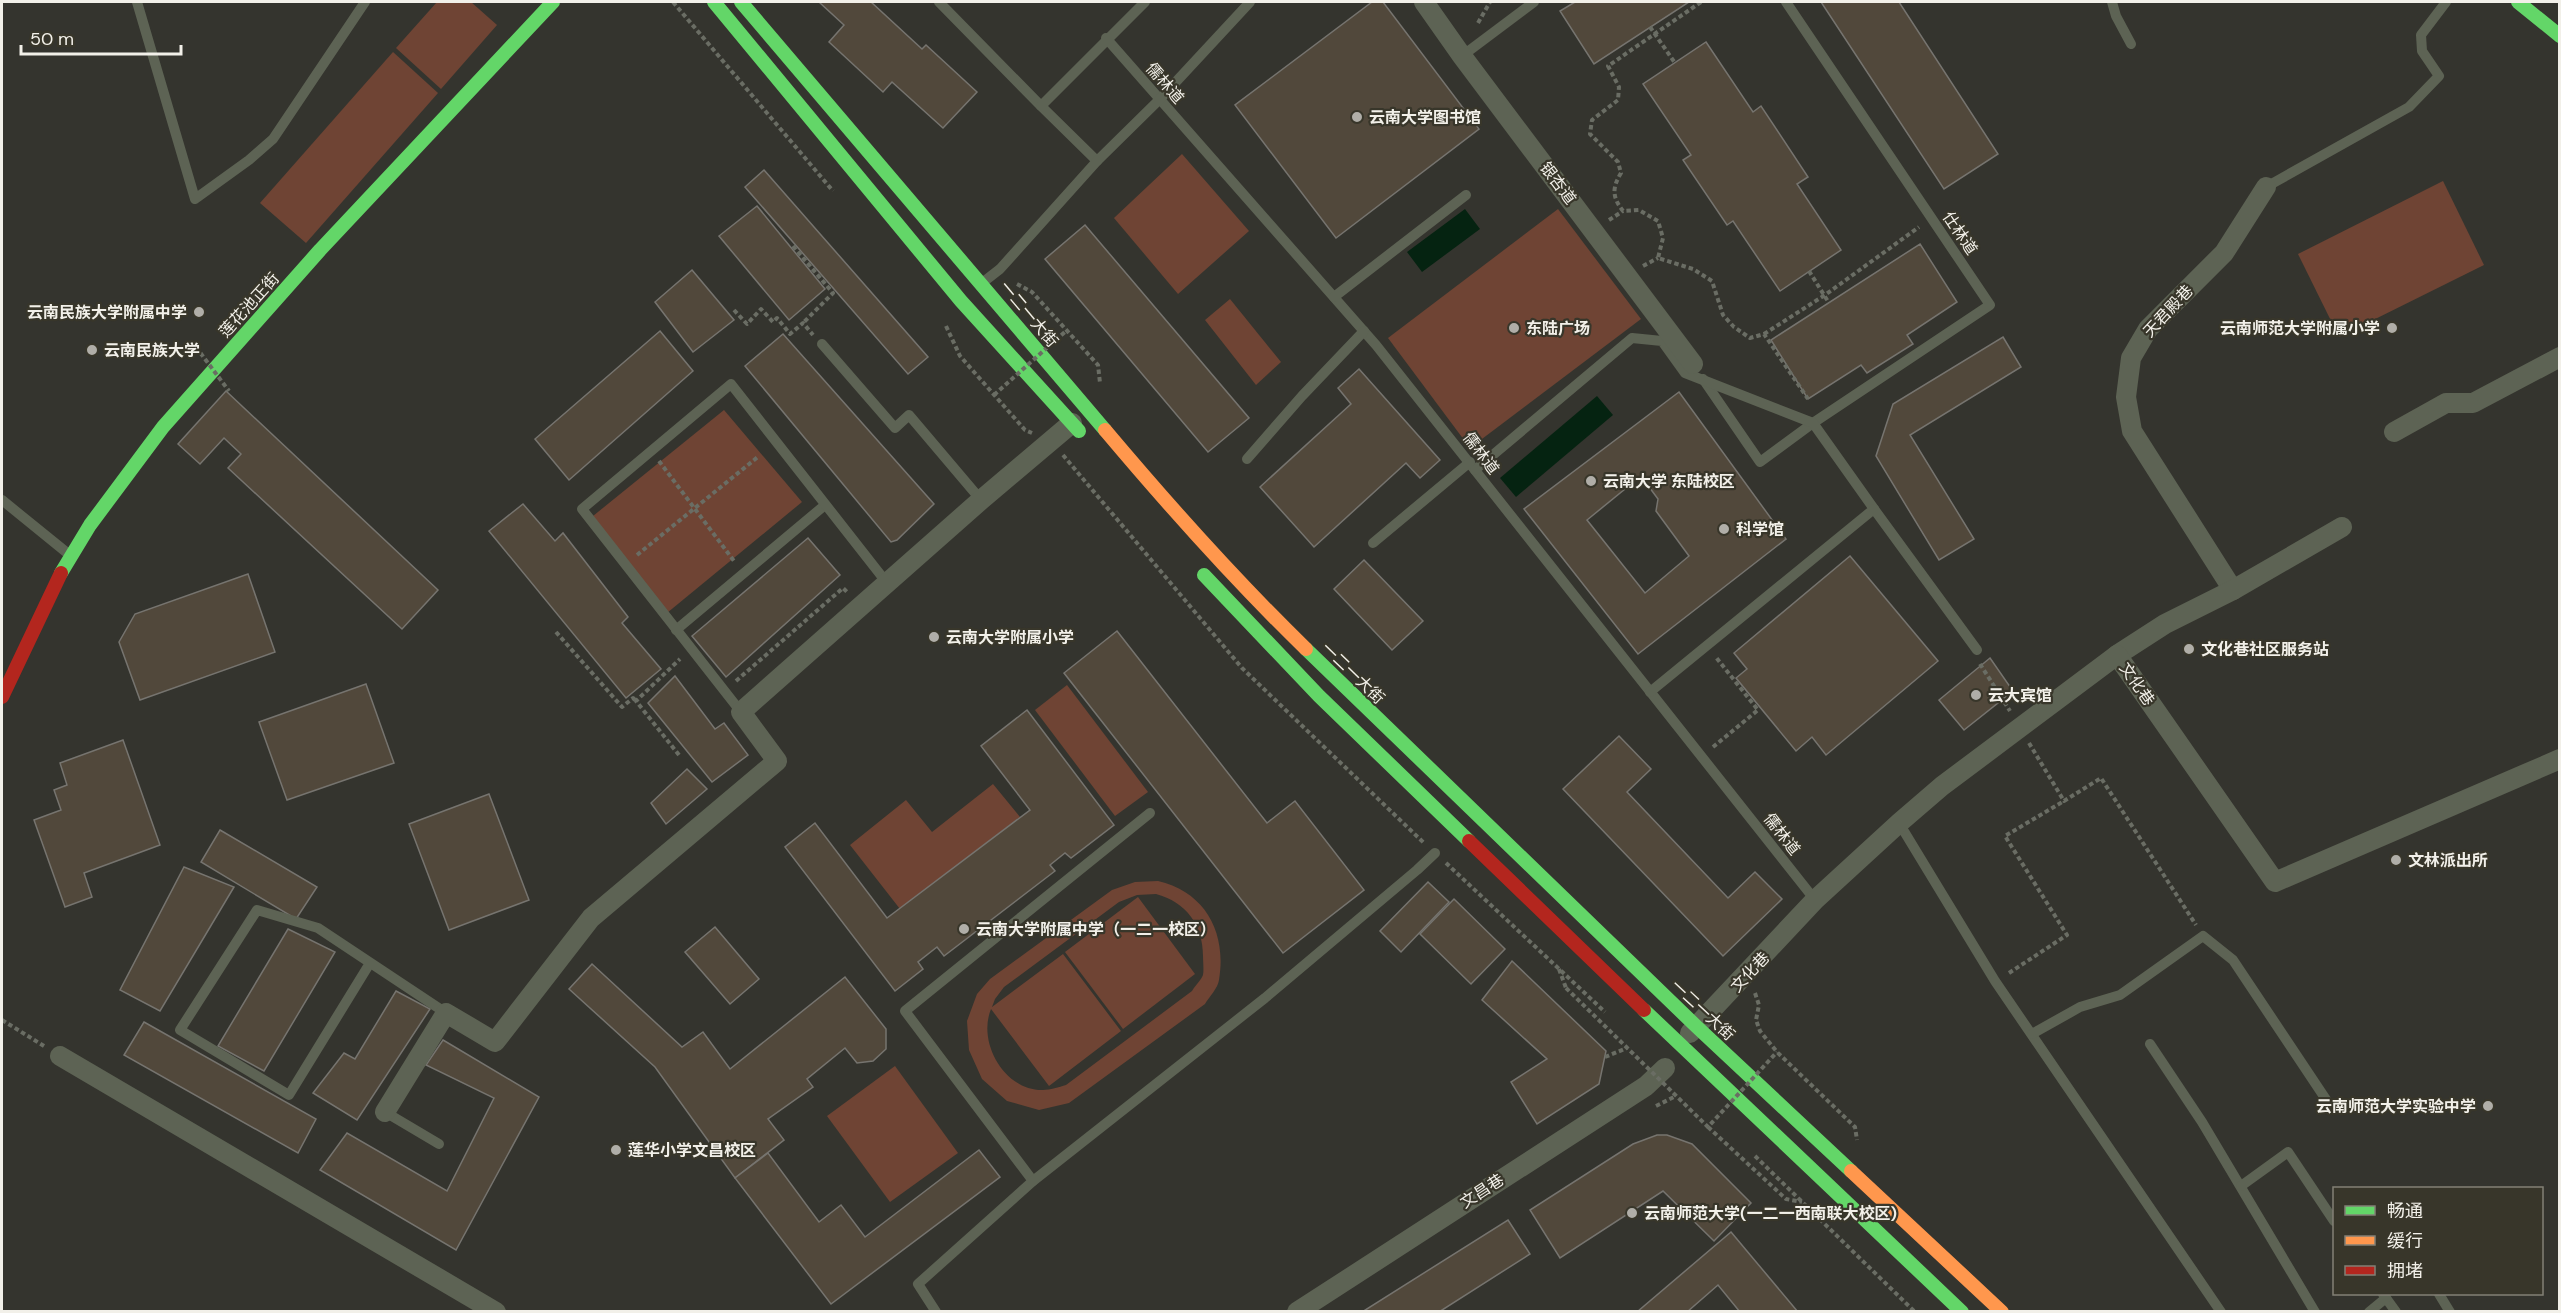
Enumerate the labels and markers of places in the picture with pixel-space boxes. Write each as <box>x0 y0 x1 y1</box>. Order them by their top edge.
place label: 云南大学图书馆 <box>1369 107 1481 128</box>
marker: 云南大学图书馆 <box>1350 110 1364 124</box>
place label: 云南民族大学附属中学 <box>27 302 187 323</box>
marker: 云南民族大学附属中学 <box>192 305 206 319</box>
place label: 东陆广场 <box>1526 318 1590 339</box>
place label: 云南师范大学附属小学 <box>2220 318 2380 339</box>
marker: 东陆广场 <box>1507 321 1521 335</box>
marker: 云南师范大学附属小学 <box>2385 321 2399 335</box>
place label: 云南民族大学 <box>104 340 200 361</box>
marker: 云南民族大学 <box>85 343 99 357</box>
place label: 云南大学 东陆校区 <box>1603 471 1735 492</box>
marker: 云南大学 东陆校区 <box>1584 474 1598 488</box>
place label: 科学馆 <box>1736 519 1784 540</box>
marker: 科学馆 <box>1717 522 1731 536</box>
place label: 云南大学附属小学 <box>946 627 1074 648</box>
marker: 云南大学附属小学 <box>927 630 941 644</box>
place label: 文化巷社区服务站 <box>2201 639 2329 660</box>
marker: 文化巷社区服务站 <box>2182 642 2196 656</box>
place label: 云大宾馆 <box>1988 685 2052 706</box>
marker: 云大宾馆 <box>1969 688 1983 702</box>
place label: 文林派出所 <box>2408 850 2488 871</box>
marker: 文林派出所 <box>2389 853 2403 867</box>
place label: 云南大学附属中学（一二一校区） <box>976 919 1216 940</box>
marker: 云南大学附属中学（一二一校区） <box>957 922 971 936</box>
place label: 云南师范大学实验中学 <box>2316 1096 2476 1117</box>
marker: 云南师范大学实验中学 <box>2481 1099 2495 1113</box>
place label: 莲华小学文昌校区 <box>628 1140 756 1161</box>
marker: 莲华小学文昌校区 <box>609 1143 623 1157</box>
place label: 云南师范大学(一二一西南联大校区) <box>1644 1203 1897 1224</box>
marker: 云南师范大学(一二一西南联大校区) <box>1625 1206 1639 1220</box>

